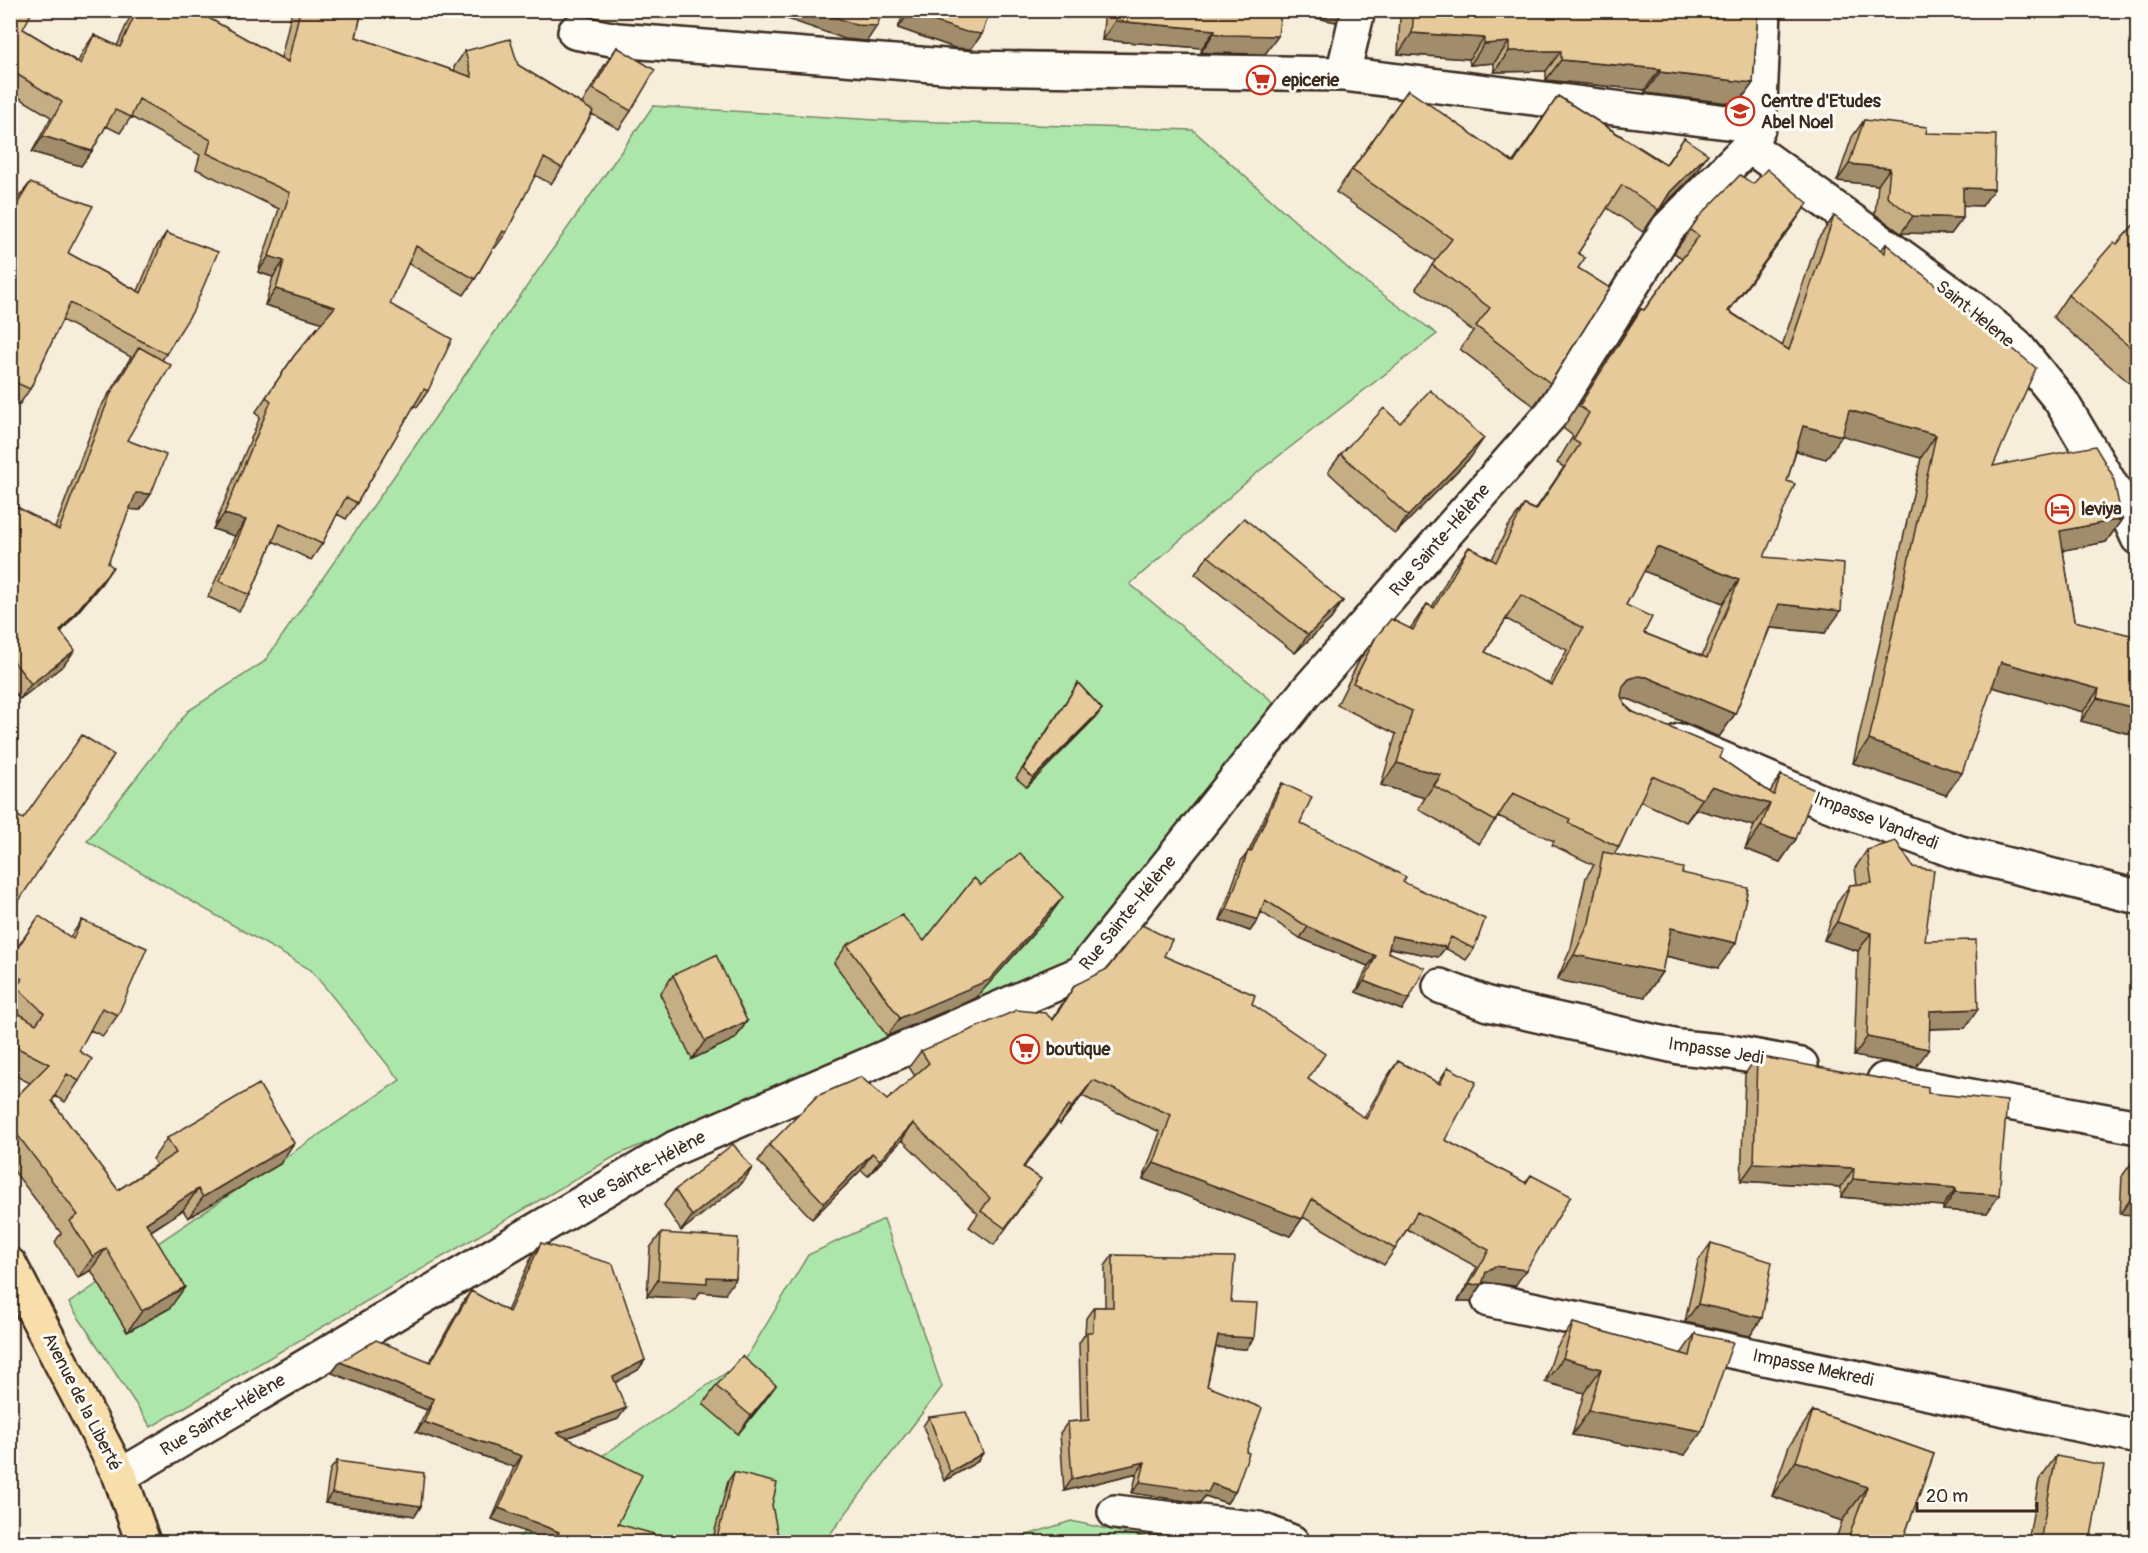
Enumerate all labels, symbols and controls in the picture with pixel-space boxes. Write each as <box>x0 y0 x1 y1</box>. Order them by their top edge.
supermarket icon: epicerie <box>1245 64 1277 96</box>
place label: epicerie <box>1281 69 1340 92</box>
place label: Centre d'Etudes Abel Noel <box>1761 90 1882 134</box>
school or university icon: Centre d'Etudes Abel Noel <box>1724 95 1756 127</box>
street label: Saint Helene <box>1931 275 2019 353</box>
street label: Rue Sainte-Hélène <box>1385 479 1495 601</box>
hotel icon: leviya <box>2044 493 2076 525</box>
place label: leviya <box>2081 498 2122 521</box>
street label: Impasse Vandredi <box>1811 787 1941 855</box>
street label: Rue Sainte-Hélène <box>1074 851 1182 975</box>
street label: Impasse Jedi <box>1667 1032 1765 1070</box>
supermarket icon: boutique <box>1009 1033 1041 1065</box>
place label: boutique <box>1046 1038 1111 1061</box>
street label: Rue Sainte-Hélène <box>574 1125 710 1214</box>
street label: Avenue de la Liberté <box>37 1329 127 1475</box>
street label: Impasse Mekredi <box>1750 1344 1876 1392</box>
street label: Rue Sainte-Hélène <box>156 1369 290 1461</box>
scale bar <box>1917 1475 2037 1513</box>
text: 20 m <box>1926 1485 1968 1508</box>

